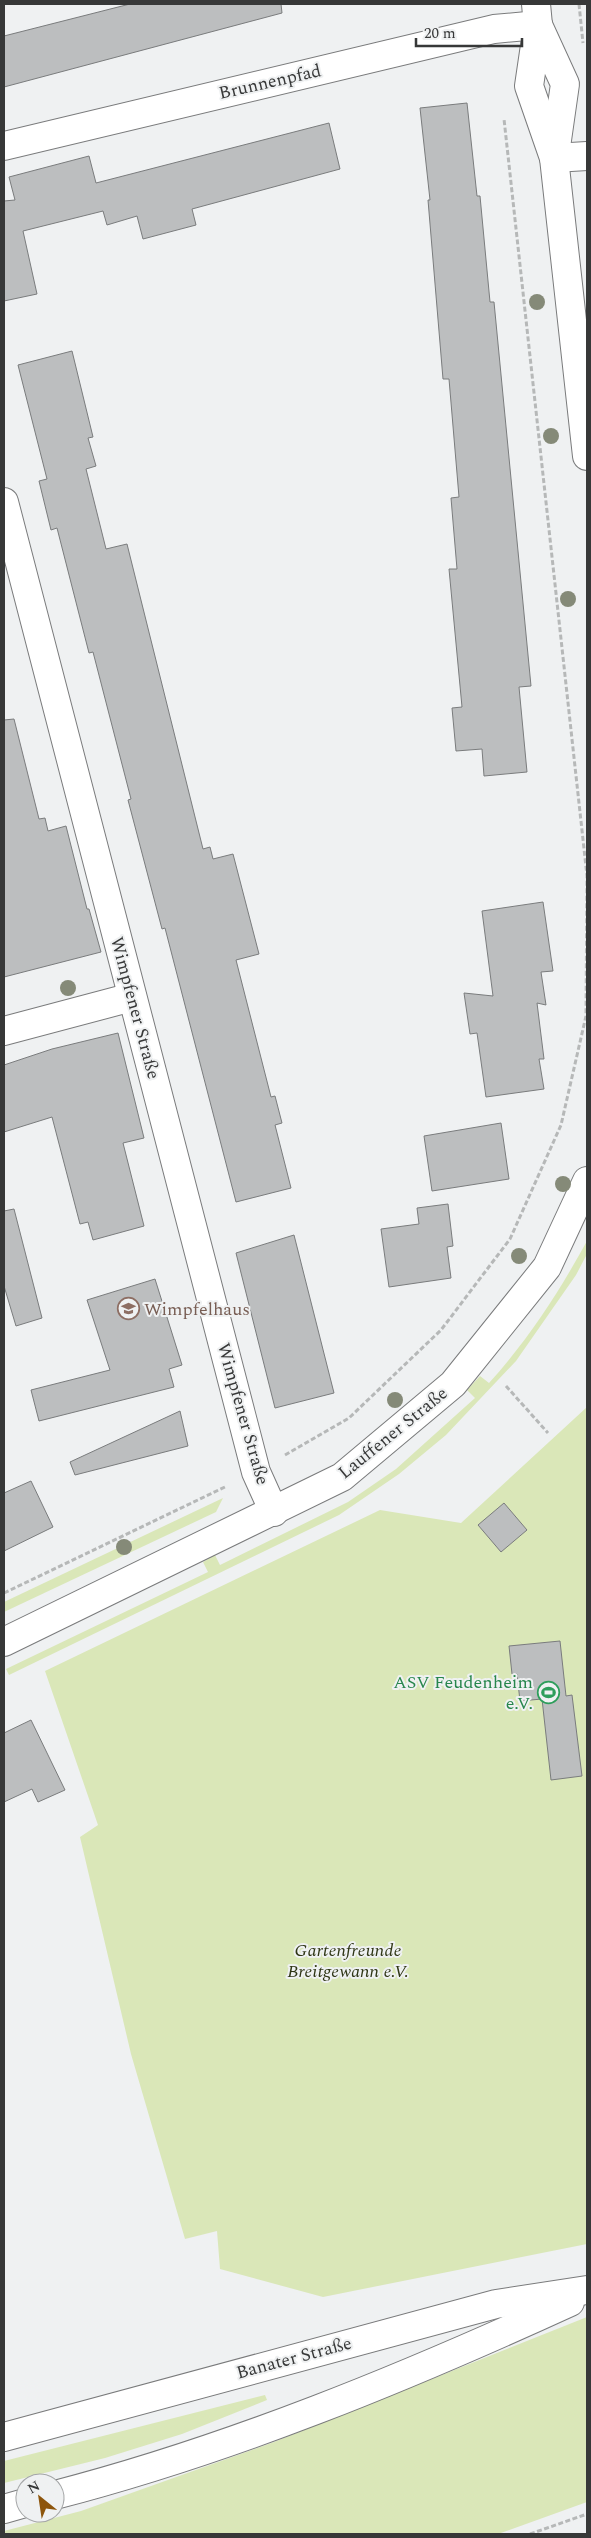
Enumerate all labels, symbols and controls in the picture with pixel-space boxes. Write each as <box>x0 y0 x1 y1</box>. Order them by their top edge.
scale bar <box>416 15 522 47</box>
text: 20 m <box>424 22 456 45</box>
street label: Brunnenpfad <box>216 57 324 107</box>
street label: Wimpfener Straße <box>103 934 167 1082</box>
place label: Wimpfelhaus <box>144 1296 250 1323</box>
school or university icon: Wimpfelhaus <box>116 1297 140 1321</box>
street label: Wimpfener Straße <box>210 1340 276 1488</box>
street label: Lauffener Straße <box>332 1380 454 1486</box>
place label: ASV Feudenheim e.V. <box>393 1669 533 1717</box>
sports icon: ASV Feudenheim e.V. <box>537 1680 561 1704</box>
park label: Gartenfreunde Breitgewann e.V. <box>287 1937 409 1985</box>
street label: Banater Straße <box>233 2330 355 2386</box>
north arrow <box>15 2473 65 2523</box>
text: N <box>24 2475 44 2499</box>

